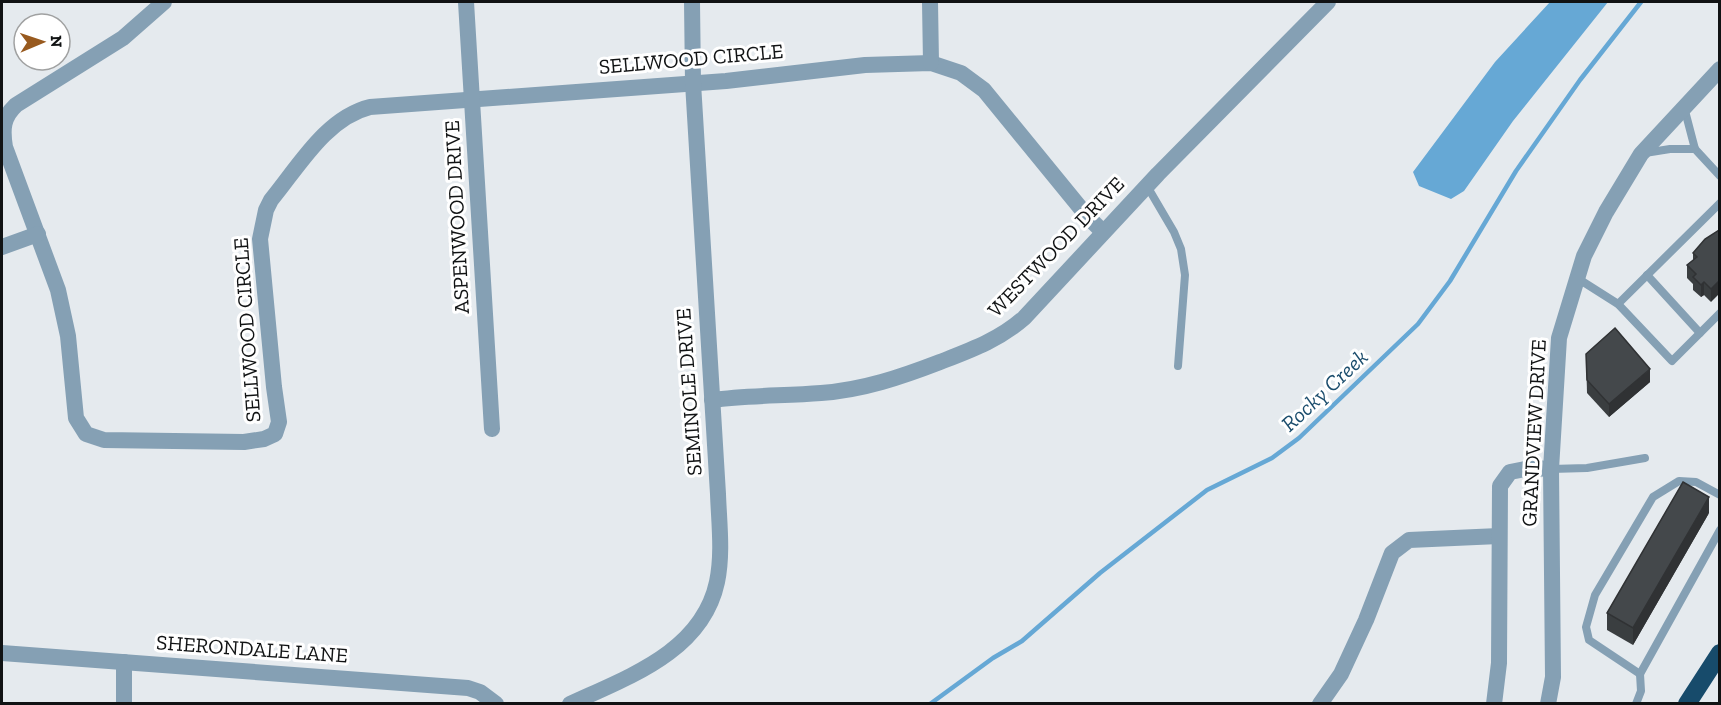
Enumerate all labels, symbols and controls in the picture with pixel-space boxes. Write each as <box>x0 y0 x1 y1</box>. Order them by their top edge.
north arrow <box>12 12 72 72</box>
text: N <box>47 35 66 48</box>
street label: SELLWOOD CIRCLE <box>598 38 784 79</box>
street label: ASPENWOOD DRIVE <box>439 120 474 314</box>
street label: WESTWOOD DRIVE <box>982 171 1129 322</box>
street label: SELLWOOD CIRCLE <box>228 237 265 423</box>
street label: SEMINOLE DRIVE <box>670 307 707 477</box>
street label: GRANDVIEW DRIVE <box>1516 339 1551 527</box>
water label: Rocky Creek <box>1275 343 1373 437</box>
street label: SHERONDALE LANE <box>155 629 349 668</box>

